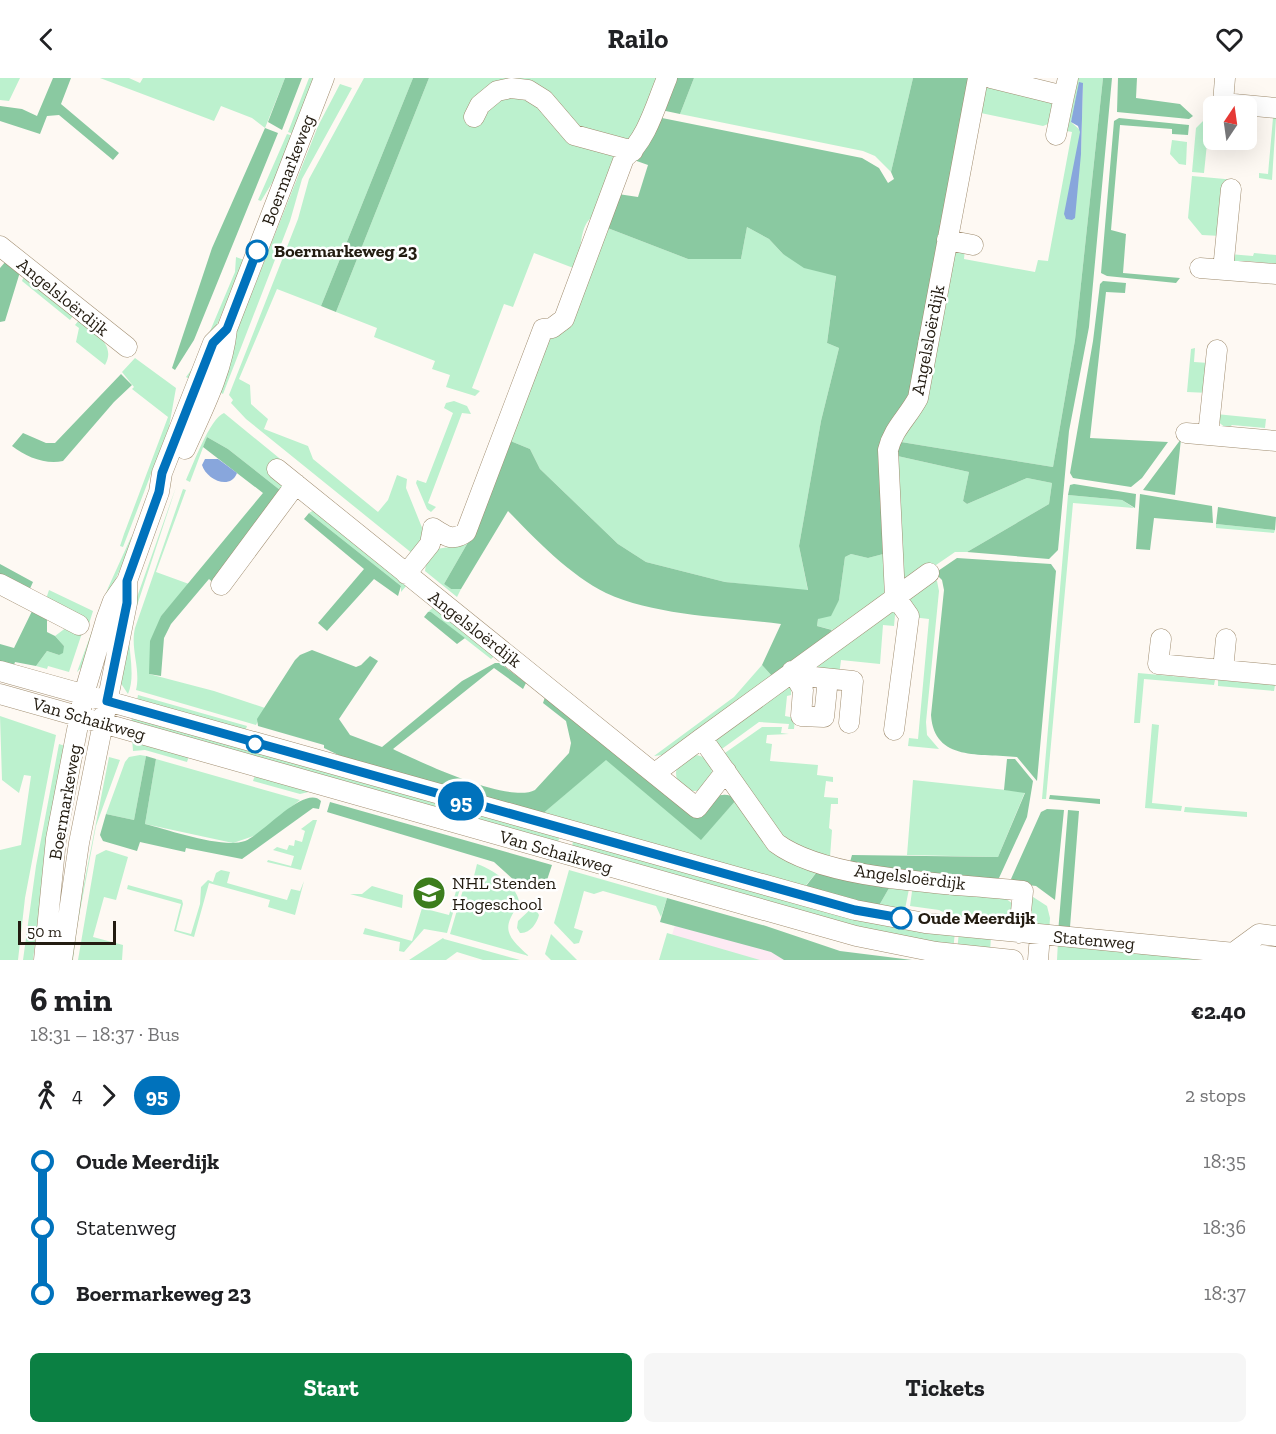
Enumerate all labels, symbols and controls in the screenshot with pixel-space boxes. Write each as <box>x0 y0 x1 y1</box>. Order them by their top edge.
icon: back <box>30 23 63 56</box>
text: Railo <box>608 23 668 55</box>
icon: heart <box>1213 23 1246 56</box>
north arrow <box>1203 96 1257 150</box>
map controls <box>1203 96 1257 150</box>
street label: Boermarkeweg <box>257 111 319 229</box>
marker: Boermarkeweg 23 <box>246 240 268 262</box>
place label: Boermarkeweg 23 <box>274 240 418 262</box>
street label: Angelsloërdijk <box>13 253 114 341</box>
street label: Angelsloërdijk <box>907 282 950 397</box>
street label: Angelsloërdijk <box>424 586 526 672</box>
street label: Van Schaikweg <box>29 692 148 746</box>
unlabelled marker <box>246 735 264 753</box>
street label: Boermarkeweg <box>44 742 86 862</box>
line badge: 95 <box>434 782 488 820</box>
text: 95 <box>450 789 472 814</box>
street label: Van Schaikweg <box>496 825 615 879</box>
street label: Angelsloërdijk <box>853 859 967 895</box>
place label: NHL Stenden Hogeschool <box>452 872 557 915</box>
school or university icon: NHL Stenden Hogeschool <box>411 875 447 911</box>
marker: Oude Meerdijk <box>890 907 912 929</box>
place label: Oude Meerdijk <box>918 907 1035 929</box>
scale bar <box>18 918 116 946</box>
text: 50 m <box>27 922 62 941</box>
street label: Statenweg <box>1052 925 1136 955</box>
text: 6 min <box>30 980 112 1019</box>
text: €2.40 <box>1191 998 1246 1025</box>
text: 18:31 – 18:37 · Bus <box>30 1022 180 1046</box>
icon: walk <box>30 1079 63 1112</box>
icon: forward <box>92 1079 125 1112</box>
text: 4 <box>72 1083 83 1107</box>
text: 95 <box>146 1083 168 1108</box>
text: 2 stops <box>1185 1083 1246 1107</box>
text: Oude Meerdijk <box>76 1148 219 1175</box>
text: 18:35 <box>1203 1149 1246 1173</box>
text: Statenweg <box>76 1214 176 1241</box>
text: 18:36 <box>1203 1215 1246 1239</box>
text: Boermarkeweg 23 <box>76 1280 251 1307</box>
text: 18:37 <box>1204 1281 1246 1305</box>
button: Start <box>30 1353 632 1422</box>
button: Tickets <box>644 1353 1246 1422</box>

